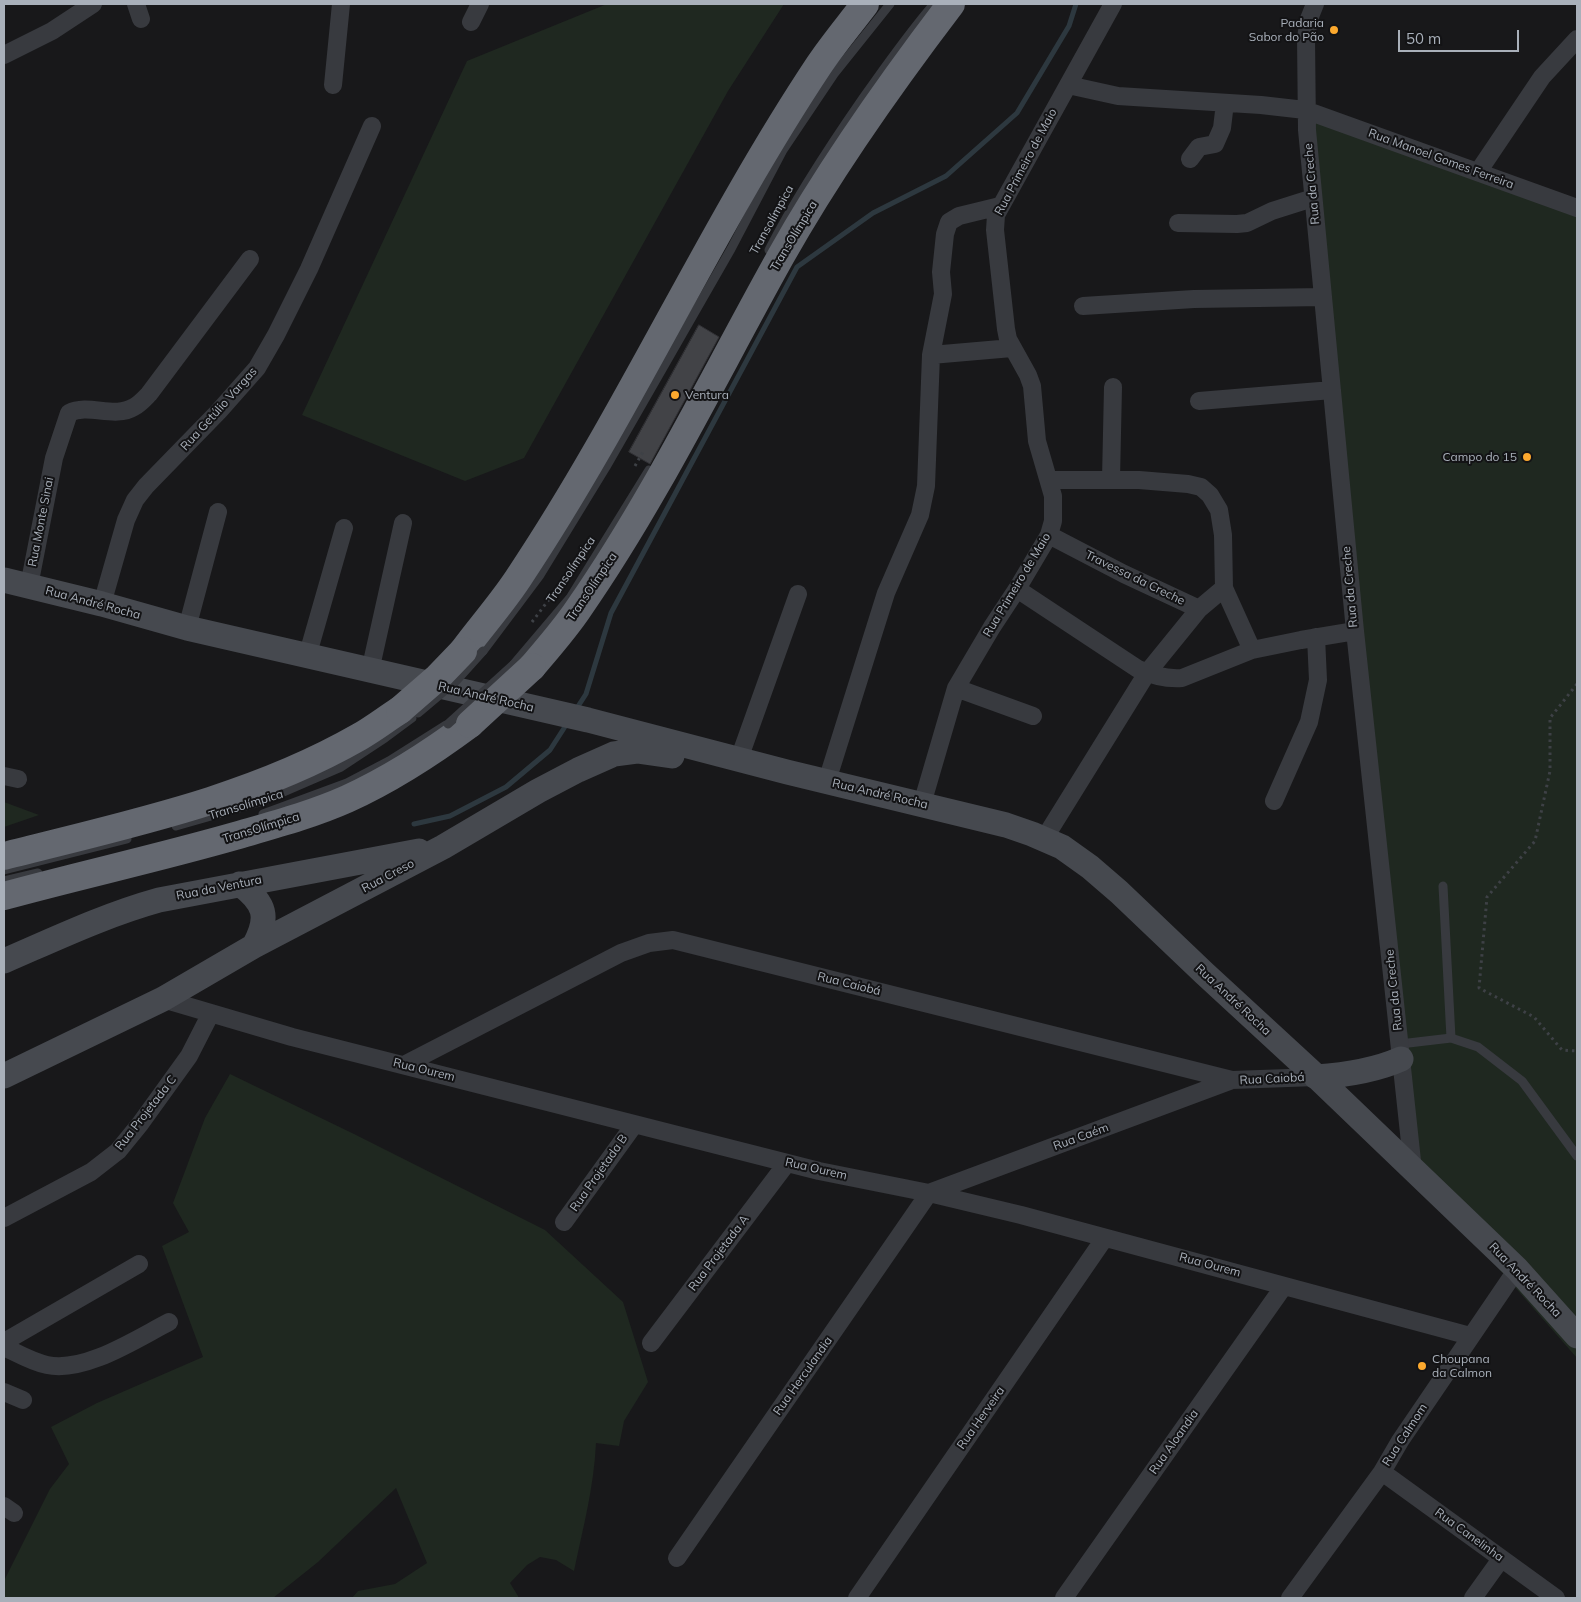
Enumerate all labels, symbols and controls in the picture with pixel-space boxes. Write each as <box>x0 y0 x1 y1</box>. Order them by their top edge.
place label: Padaria Sabor do Pão <box>1249 16 1324 44</box>
scale bar <box>1401 20 1522 52</box>
marker: Padaria Sabor do Pão <box>1328 24 1340 36</box>
text: 50 m <box>1406 29 1441 48</box>
street label: Rua Primeiro de Maio <box>992 106 1060 218</box>
street label: Rua Manoel Gomes Ferreira <box>1366 126 1516 192</box>
street label: Rua da Creche <box>1301 143 1323 225</box>
street label: Transolímpica <box>747 183 797 257</box>
street label: TransOlímpica <box>767 198 821 274</box>
street label: Rua Getúlio Vargas <box>178 364 260 454</box>
place label: Ventura <box>685 388 729 402</box>
marker: Ventura <box>669 389 681 401</box>
place label: Campo do 15 <box>1442 450 1517 464</box>
marker: Campo do 15 <box>1521 451 1533 463</box>
street label: Rua Monte Sinai <box>25 476 57 568</box>
street label: Rua Primeiro de Maio <box>980 530 1054 640</box>
street label: Transolímpica <box>543 534 599 606</box>
street label: Rua da Creche <box>1339 546 1361 628</box>
street label: Travessa da Creche <box>1083 548 1187 608</box>
street label: TransOlímpica <box>564 550 620 624</box>
street label: Rua André Rocha <box>44 583 142 623</box>
street label: Rua André Rocha <box>437 679 535 715</box>
street label: Rua André Rocha <box>831 776 929 812</box>
street label: Transolímpica <box>207 787 285 823</box>
street label: TransOlímpica <box>221 809 301 847</box>
street label: Rua Creso <box>359 856 417 896</box>
street label: Rua da Ventura <box>175 873 263 903</box>
street label: Rua da Creche <box>1383 949 1405 1031</box>
street label: Rua André Rocha <box>1192 961 1274 1039</box>
street label: Rua Caiobá <box>816 969 882 999</box>
street label: Rua Ourem <box>392 1055 456 1085</box>
street label: Rua Caiobá <box>1239 1070 1305 1088</box>
street label: Rua Projetada C <box>112 1073 180 1153</box>
street label: Rua Caém <box>1051 1120 1111 1154</box>
street label: Rua Projetada B <box>567 1132 631 1214</box>
street label: Rua Ourem <box>784 1155 848 1183</box>
street label: Rua Projetada A <box>686 1212 752 1294</box>
street label: Rua André Rocha <box>1486 1240 1564 1320</box>
street label: Rua Ourem <box>1178 1250 1242 1280</box>
street label: Rua Herculandia <box>770 1334 836 1418</box>
place label: Choupana da Calmon <box>1432 1352 1492 1380</box>
marker: Choupana da Calmon <box>1416 1360 1428 1372</box>
street label: Rua Herveira <box>954 1384 1008 1452</box>
street label: Rua Calmom <box>1379 1401 1431 1469</box>
street label: Rua Aloandia <box>1146 1407 1202 1477</box>
street label: Rua Canelinha <box>1432 1505 1506 1565</box>

